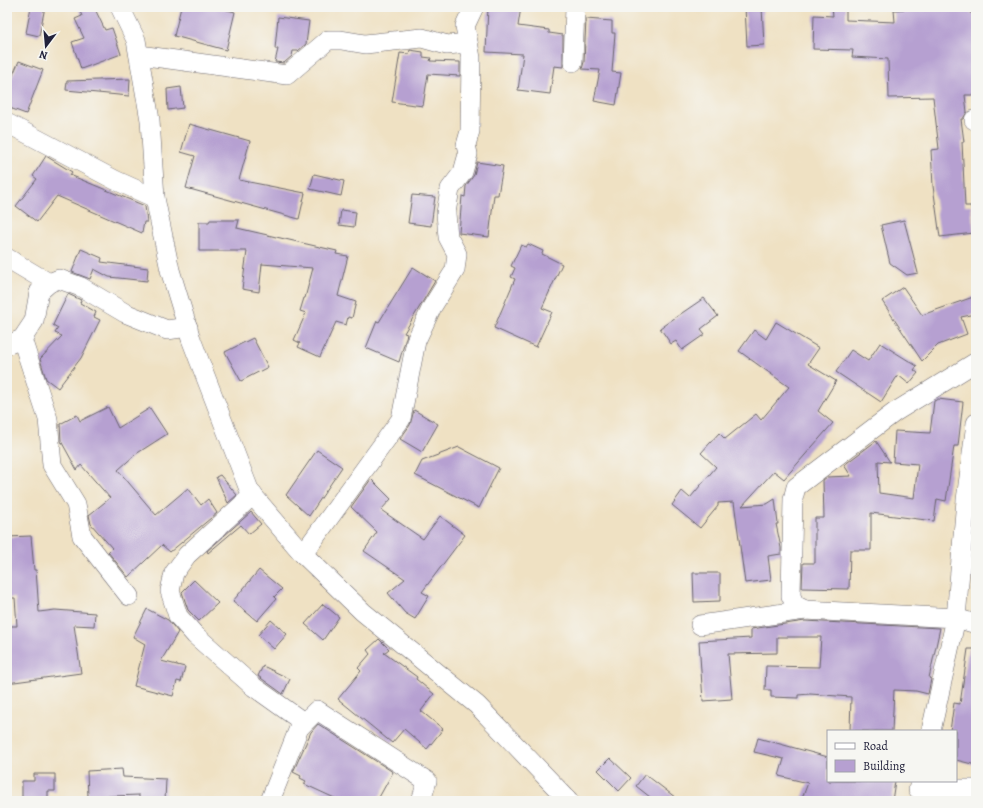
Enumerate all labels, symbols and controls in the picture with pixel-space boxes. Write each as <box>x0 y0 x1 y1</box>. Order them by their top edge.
north arrow <box>26 26 66 66</box>
text: N <box>37 47 49 63</box>
legend <box>827 730 957 782</box>
text: Road <box>863 738 889 754</box>
text: Building <box>863 758 905 774</box>

